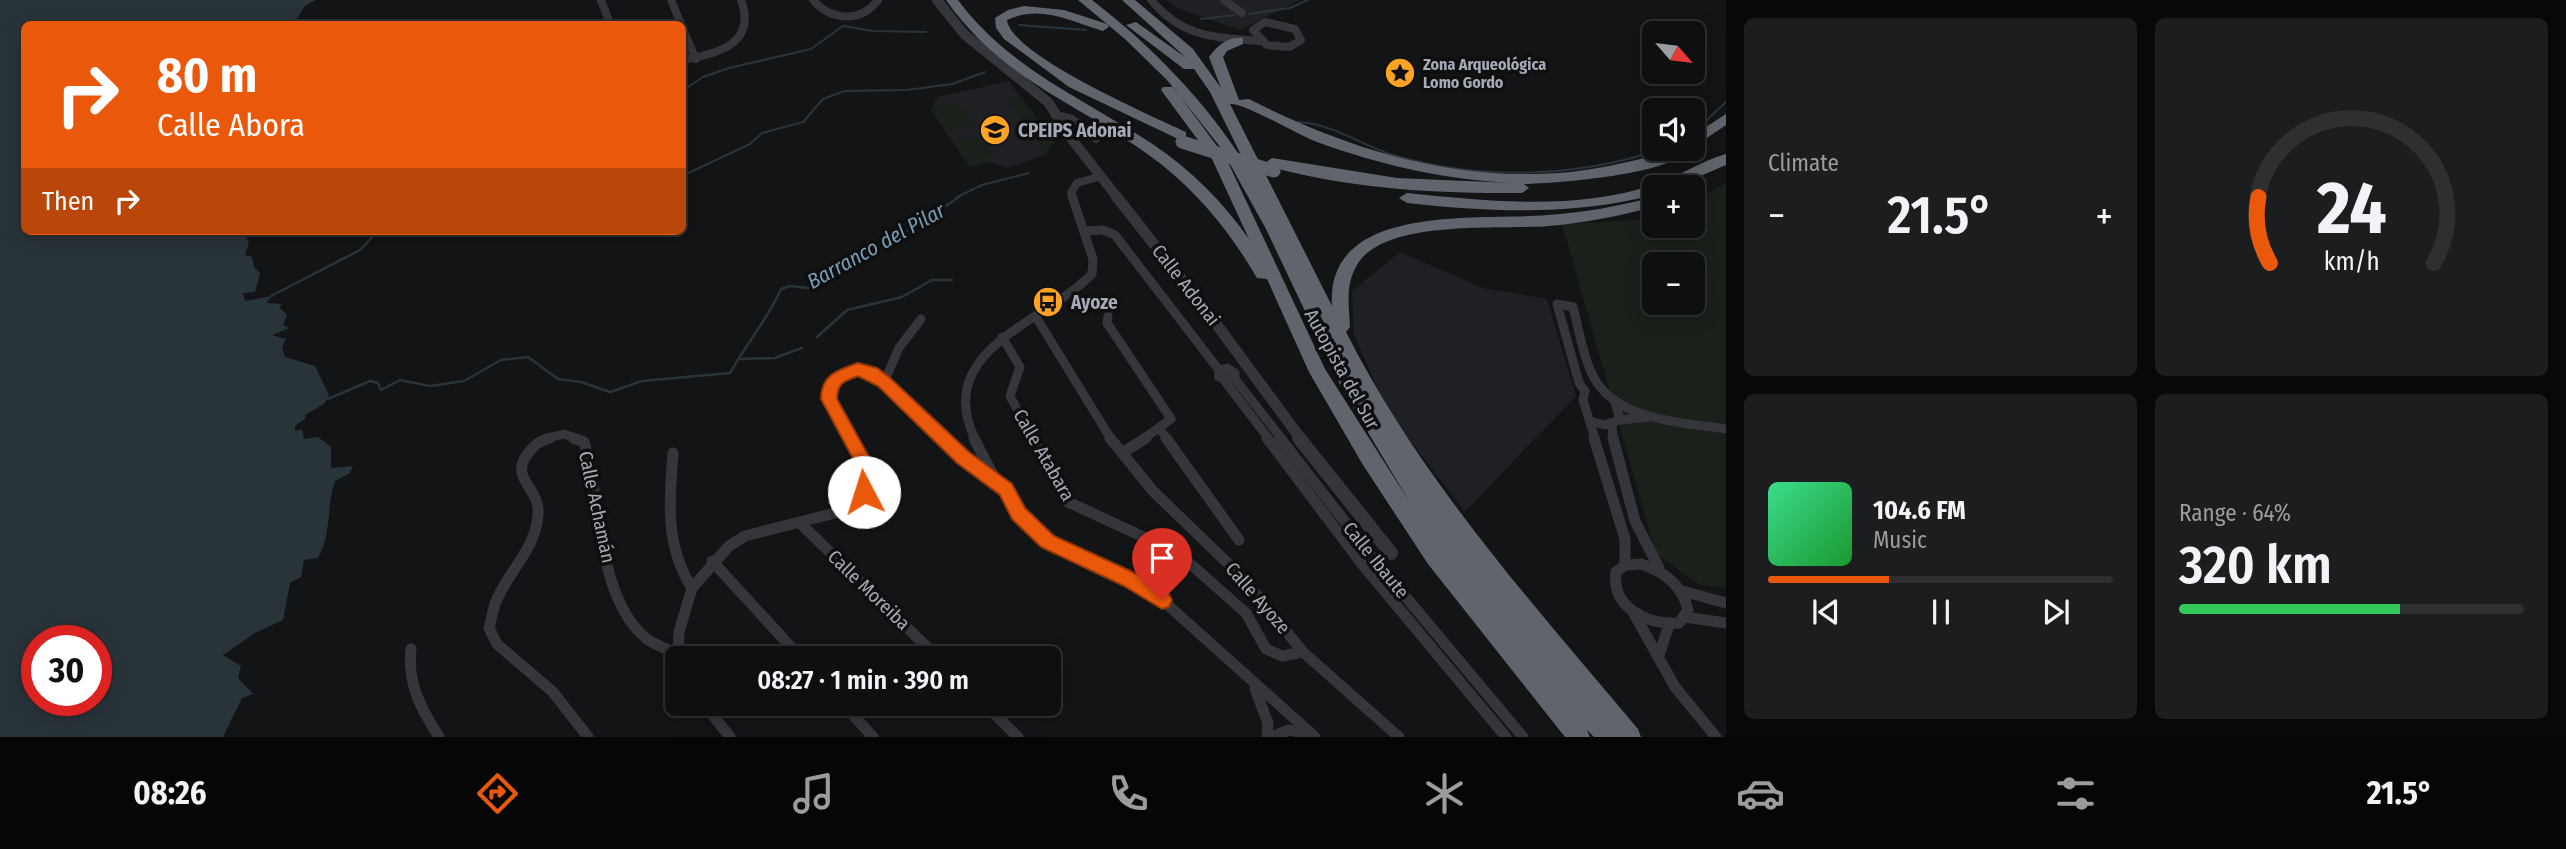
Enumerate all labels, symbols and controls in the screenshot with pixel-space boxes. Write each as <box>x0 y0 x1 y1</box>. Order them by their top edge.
north arrow <box>1642 21 1704 84</box>
map controls <box>1642 21 1705 315</box>
text: 80 m <box>157 46 257 105</box>
icon: right <box>42 49 133 140</box>
place label: Zona Arqueológica Lomo Gordo <box>1423 55 1546 92</box>
place icon: Zona Arqueológica Lomo Gordo <box>1383 56 1417 90</box>
button: sound <box>1642 98 1705 161</box>
text: Calle Abora <box>157 106 305 144</box>
school or university icon: CPEIPS Adonai <box>978 113 1012 147</box>
place label: CPEIPS Adonai <box>1018 119 1131 142</box>
text: Climate <box>1768 149 1839 177</box>
text: 24 <box>2316 165 2386 252</box>
button: + <box>1642 175 1705 238</box>
icon: right <box>108 182 146 220</box>
text: 21.5° <box>1888 184 1993 247</box>
text: Then <box>42 186 94 217</box>
text: − <box>1768 193 1785 239</box>
text: + <box>2096 193 2113 239</box>
water label: Barranco del Pilar <box>802 197 950 295</box>
street label: Calle Adonai <box>1147 240 1225 330</box>
text: km/h <box>2324 247 2379 277</box>
button: − <box>1642 252 1705 315</box>
bus stop icon: Ayoze <box>1031 285 1065 319</box>
place label: Ayoze <box>1070 291 1118 314</box>
street label: Autopista del Sur <box>1300 305 1385 433</box>
street label: Calle Atabara <box>1008 405 1080 505</box>
street label: Calle Achamán <box>574 449 620 565</box>
position arrow <box>827 455 901 529</box>
text: 104.6 FM <box>1873 495 1966 526</box>
text: Range · 64% <box>2179 499 2291 527</box>
street label: Calle Ibaute <box>1338 517 1414 603</box>
text: Music <box>1873 526 1927 554</box>
pin <box>1132 528 1192 600</box>
text: 320 km <box>2179 534 2332 597</box>
icon: arrive <box>1143 539 1181 577</box>
street label: Calle Moreiba <box>823 545 915 635</box>
street label: Calle Ayoze <box>1221 557 1295 639</box>
icon: previous <box>1807 593 1845 631</box>
icon: pause <box>1922 593 1960 631</box>
icon: next <box>2037 593 2075 631</box>
speed limit sign: 30 <box>21 625 112 716</box>
text: 08:27 · 1 min · 390 m <box>757 665 969 696</box>
icon: directions <box>473 769 522 818</box>
icon: music <box>789 769 838 818</box>
icon: phone <box>1104 769 1153 818</box>
icon: climate <box>1420 769 1469 818</box>
icon: car <box>1736 769 1785 818</box>
icon: filters <box>2051 769 2100 818</box>
text: 08:26 <box>133 774 207 812</box>
text: 21.5° <box>2367 774 2433 812</box>

